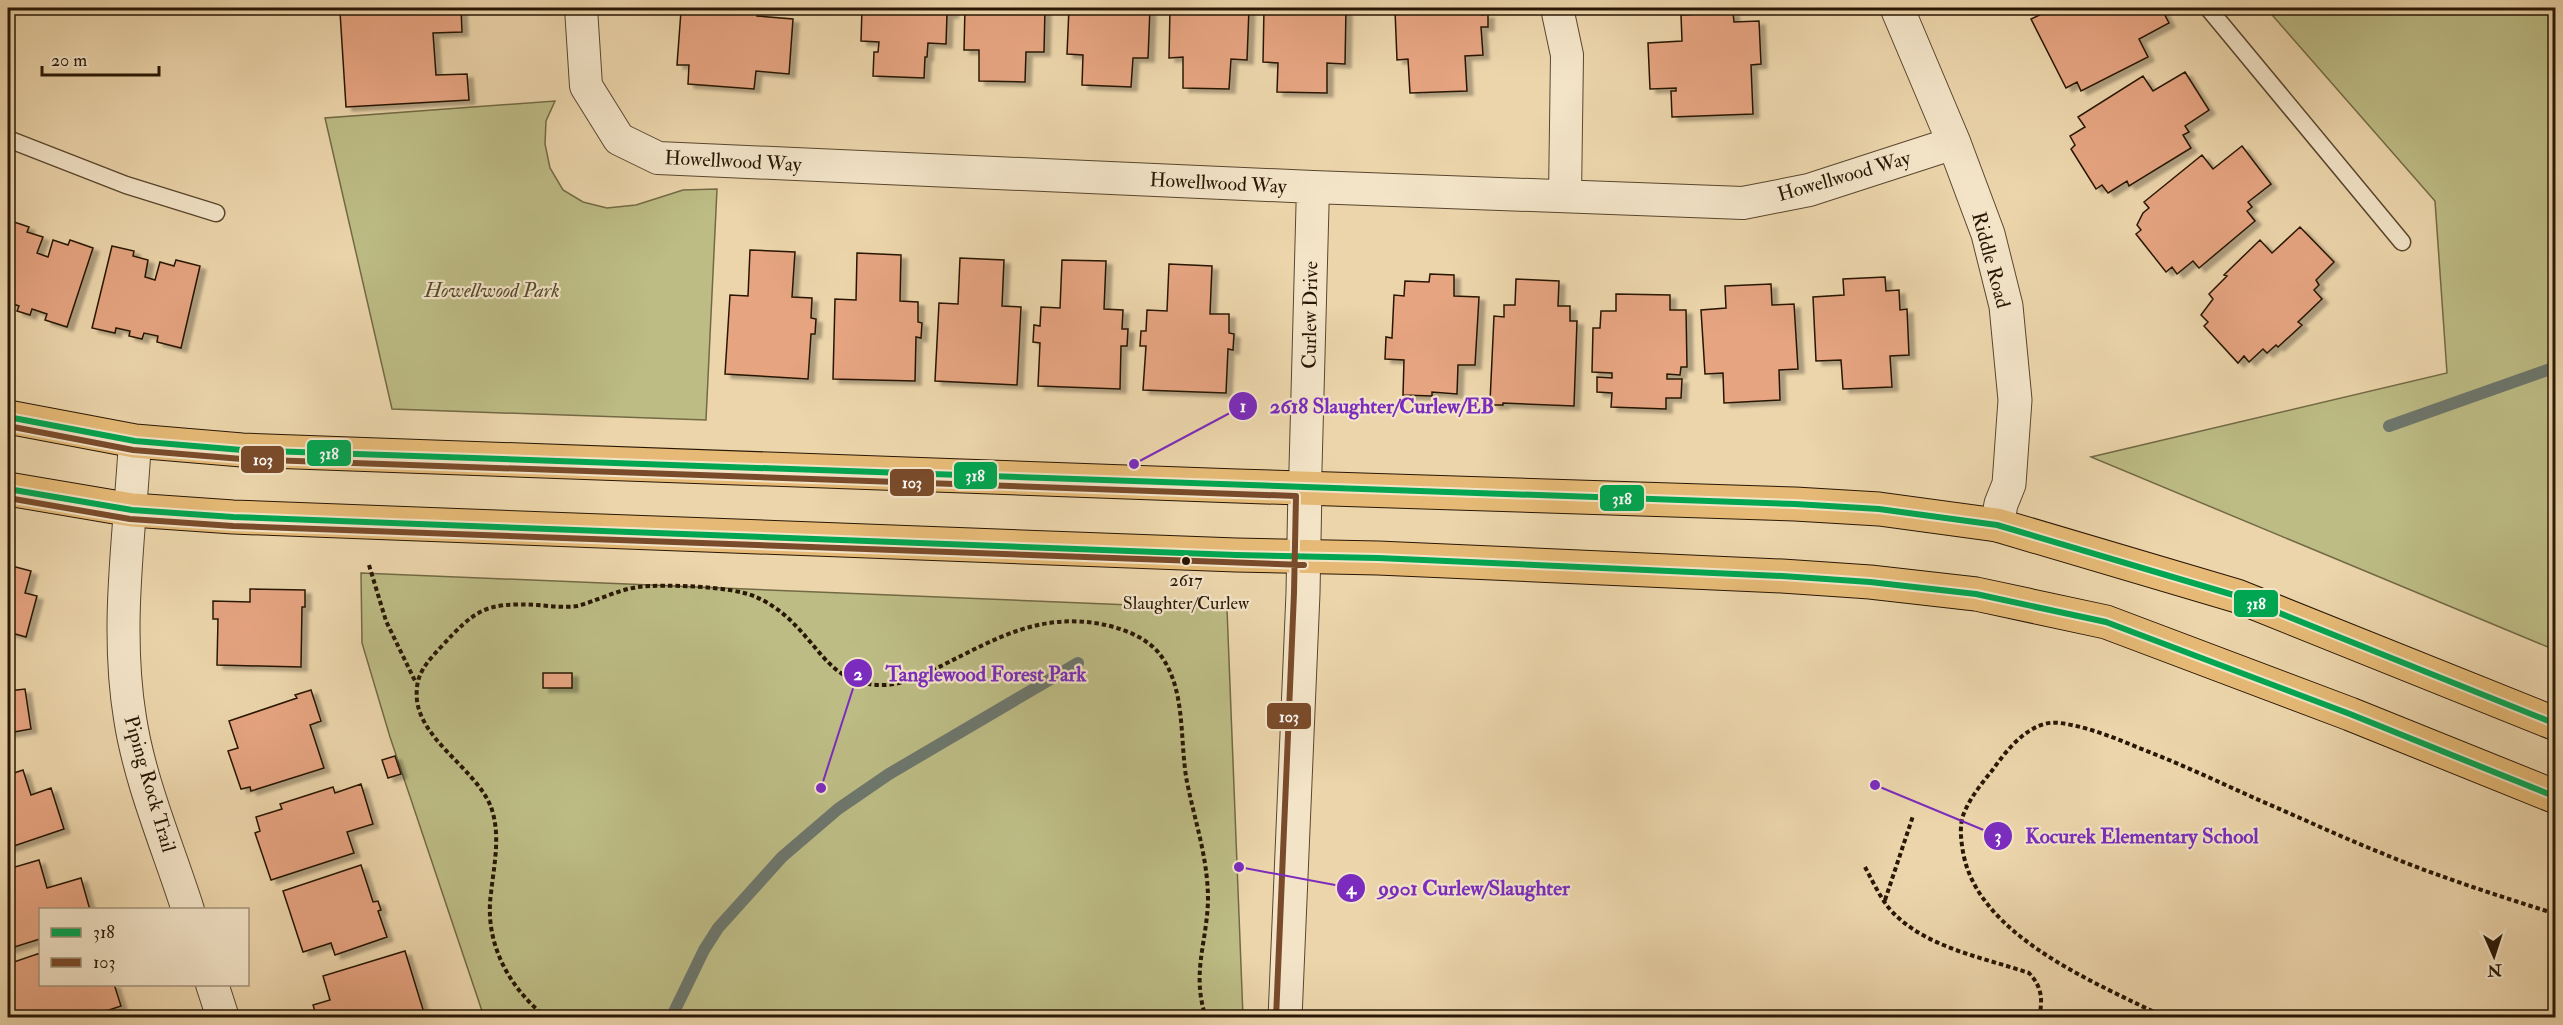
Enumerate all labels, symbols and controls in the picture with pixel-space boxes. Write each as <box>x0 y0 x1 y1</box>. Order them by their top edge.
scale bar <box>42 39 159 77</box>
text: 20 m <box>51 49 87 72</box>
street label: Howellwood Way <box>664 145 803 177</box>
street label: Howellwood Way <box>1775 145 1915 207</box>
street label: Howellwood Way <box>1149 167 1288 199</box>
street label: Riddle Road <box>1966 209 2016 311</box>
street label: Curlew Drive <box>1297 261 1323 369</box>
park label: Howellwood Park <box>423 278 560 303</box>
callout: 2618 Slaughter/Curlew/EB <box>1228 386 1507 425</box>
text: 2618 Slaughter/Curlew/EB <box>1270 393 1494 420</box>
text: 1 <box>1240 395 1246 418</box>
line badge: 318 <box>306 439 352 467</box>
text: 318 <box>319 444 339 464</box>
line badge: 103 <box>240 445 285 474</box>
text: 103 <box>253 450 273 470</box>
line badge: 318 <box>953 461 998 490</box>
text: 318 <box>965 466 985 486</box>
line badge: 103 <box>889 468 935 497</box>
text: 103 <box>902 473 922 493</box>
line badge: 318 <box>1599 484 1645 512</box>
text: 318 <box>1612 489 1632 509</box>
marker: 2617 Slaughter/Curlew <box>1180 555 1192 567</box>
place label: 2617 Slaughter/Curlew <box>1123 569 1250 615</box>
line badge: 318 <box>2233 589 2279 618</box>
text: 318 <box>2246 594 2266 614</box>
callout: Tanglewood Forest Park <box>843 654 1098 693</box>
text: Tanglewood Forest Park <box>885 661 1087 688</box>
text: 2 <box>853 663 863 686</box>
line badge: 103 <box>1266 702 1312 730</box>
text: 103 <box>1279 707 1299 727</box>
street label: Piping Rock Trail <box>118 713 181 855</box>
callout: Kocurek Elementary School <box>1983 816 2270 855</box>
text: Kocurek Elementary School <box>2025 823 2259 850</box>
text: 3 <box>1995 825 2002 848</box>
callout: 9901 Curlew/Slaughter <box>1336 868 1582 907</box>
text: 9901 Curlew/Slaughter <box>1376 875 1571 902</box>
text: 4 <box>1345 877 1357 900</box>
legend <box>39 908 249 986</box>
text: 318 <box>93 921 115 944</box>
north arrow <box>2464 926 2524 986</box>
text: 103 <box>93 951 115 974</box>
text: N <box>2486 960 2503 980</box>

